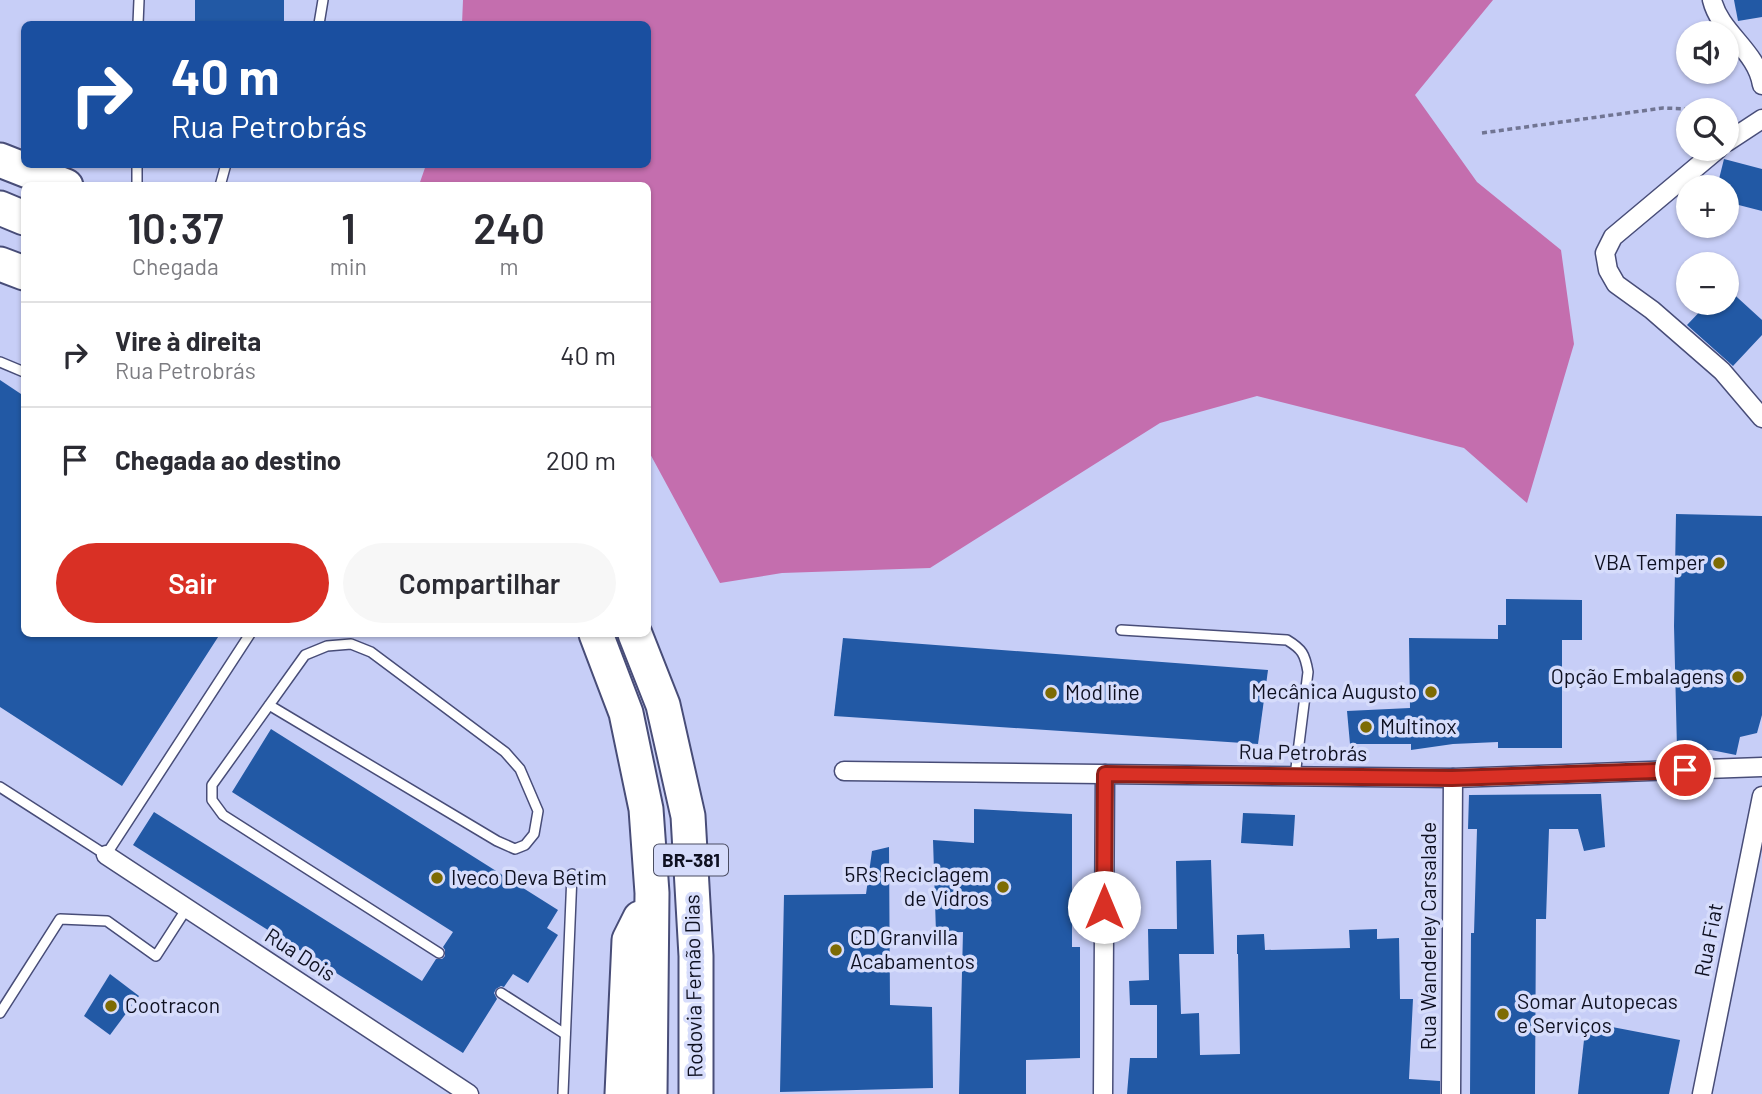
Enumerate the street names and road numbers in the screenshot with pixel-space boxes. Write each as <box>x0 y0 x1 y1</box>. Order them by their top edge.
street label: Rua Petrobrás <box>1238 738 1368 765</box>
street label: Rua Wanderley Carsalade <box>1415 822 1440 1050</box>
road number: BR-381 <box>654 845 728 876</box>
street label: Rodovia Fernão Dias <box>678 894 707 1078</box>
street label: Rua Fiat <box>1688 901 1727 979</box>
street label: Rua Dois <box>261 922 341 986</box>

